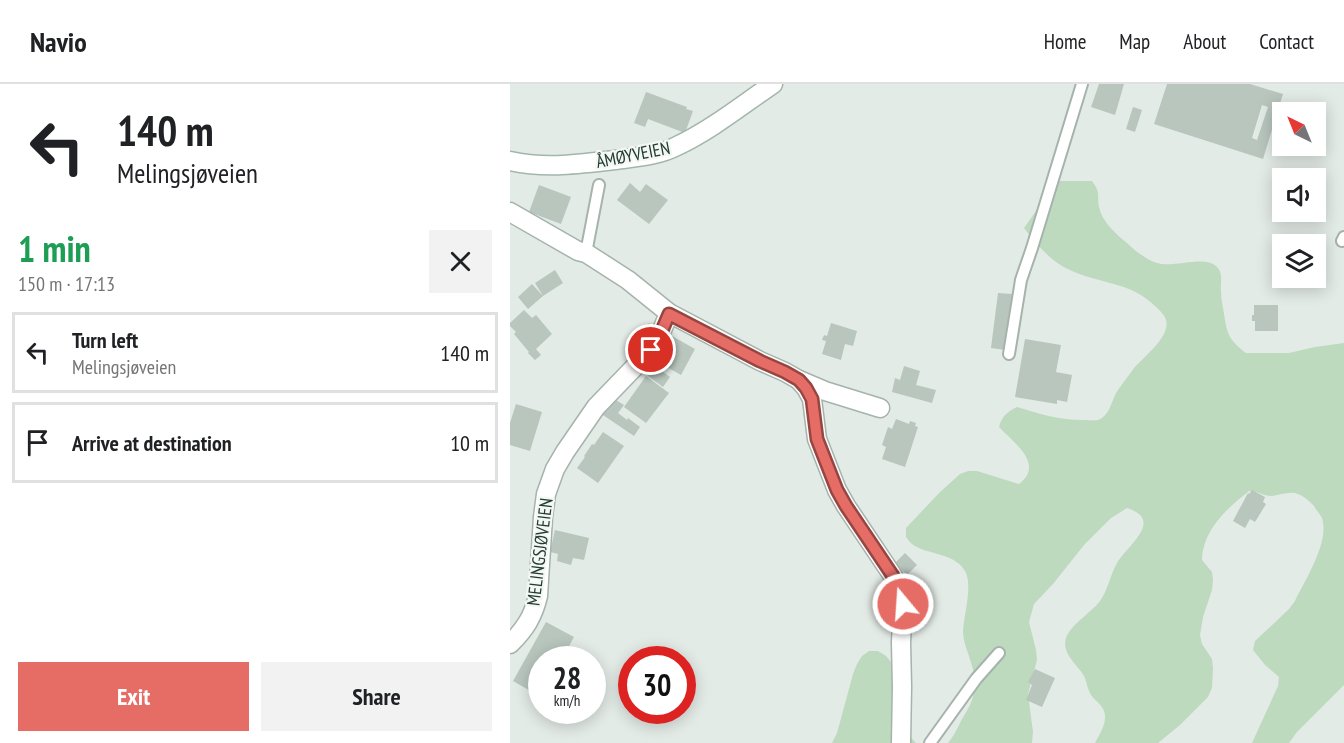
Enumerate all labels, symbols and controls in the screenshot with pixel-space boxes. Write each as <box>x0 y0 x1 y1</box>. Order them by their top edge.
text: Navio <box>30 23 87 60</box>
text: Home <box>1044 28 1086 55</box>
text: Map <box>1119 28 1150 55</box>
text: About <box>1183 28 1226 55</box>
text: Contact <box>1259 28 1314 55</box>
north arrow <box>1272 102 1326 156</box>
map controls <box>1272 102 1326 288</box>
text: 140 m <box>117 103 214 158</box>
icon: left <box>18 108 96 186</box>
street label: ÅMØYVEIEN <box>594 136 672 173</box>
text: Melingsjøveien <box>117 156 258 190</box>
button: sound <box>1272 168 1326 222</box>
text: 1 min <box>18 225 91 272</box>
button: close <box>429 230 492 293</box>
button: layers <box>1272 234 1326 288</box>
text: 150 m · 17:13 <box>18 271 115 297</box>
pin <box>625 324 676 375</box>
text: Turn left <box>72 326 138 354</box>
icon: arrive <box>634 333 667 366</box>
icon: left <box>21 336 54 369</box>
text: 140 m <box>440 339 489 367</box>
text: Melingsjøveien <box>72 354 176 380</box>
icon: arrive <box>21 426 54 459</box>
text: Arrive at destination <box>72 429 232 457</box>
text: 10 m <box>450 429 489 457</box>
street label: MELINGSJØVEIEN <box>521 497 558 607</box>
position arrow <box>871 572 935 636</box>
speed limit sign: 30 <box>618 646 696 724</box>
text: 28 <box>553 658 581 697</box>
button: Exit <box>18 662 249 731</box>
button: Share <box>261 662 492 731</box>
text: km/h <box>554 691 580 710</box>

